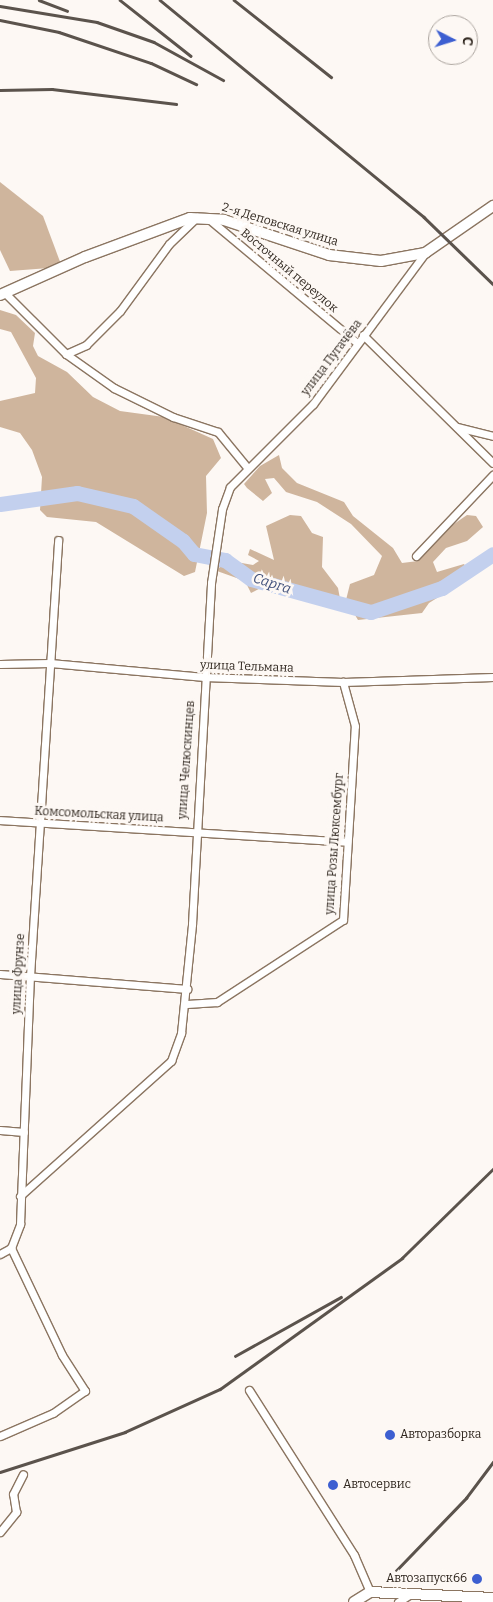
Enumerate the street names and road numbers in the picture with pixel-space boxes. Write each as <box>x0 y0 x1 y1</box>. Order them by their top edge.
street label: 2-я Деповская улица <box>220 200 340 250</box>
street label: Восточный переулок <box>237 226 341 316</box>
street label: улица Пугачёва <box>299 317 365 399</box>
street label: улица Тельмана <box>200 658 294 676</box>
street label: улица Челюскинцев <box>176 700 198 820</box>
street label: улица Розы Люксембург <box>323 773 347 915</box>
street label: Комсомольская улица <box>34 804 164 826</box>
street label: улица Фрунзе <box>10 933 28 1015</box>

